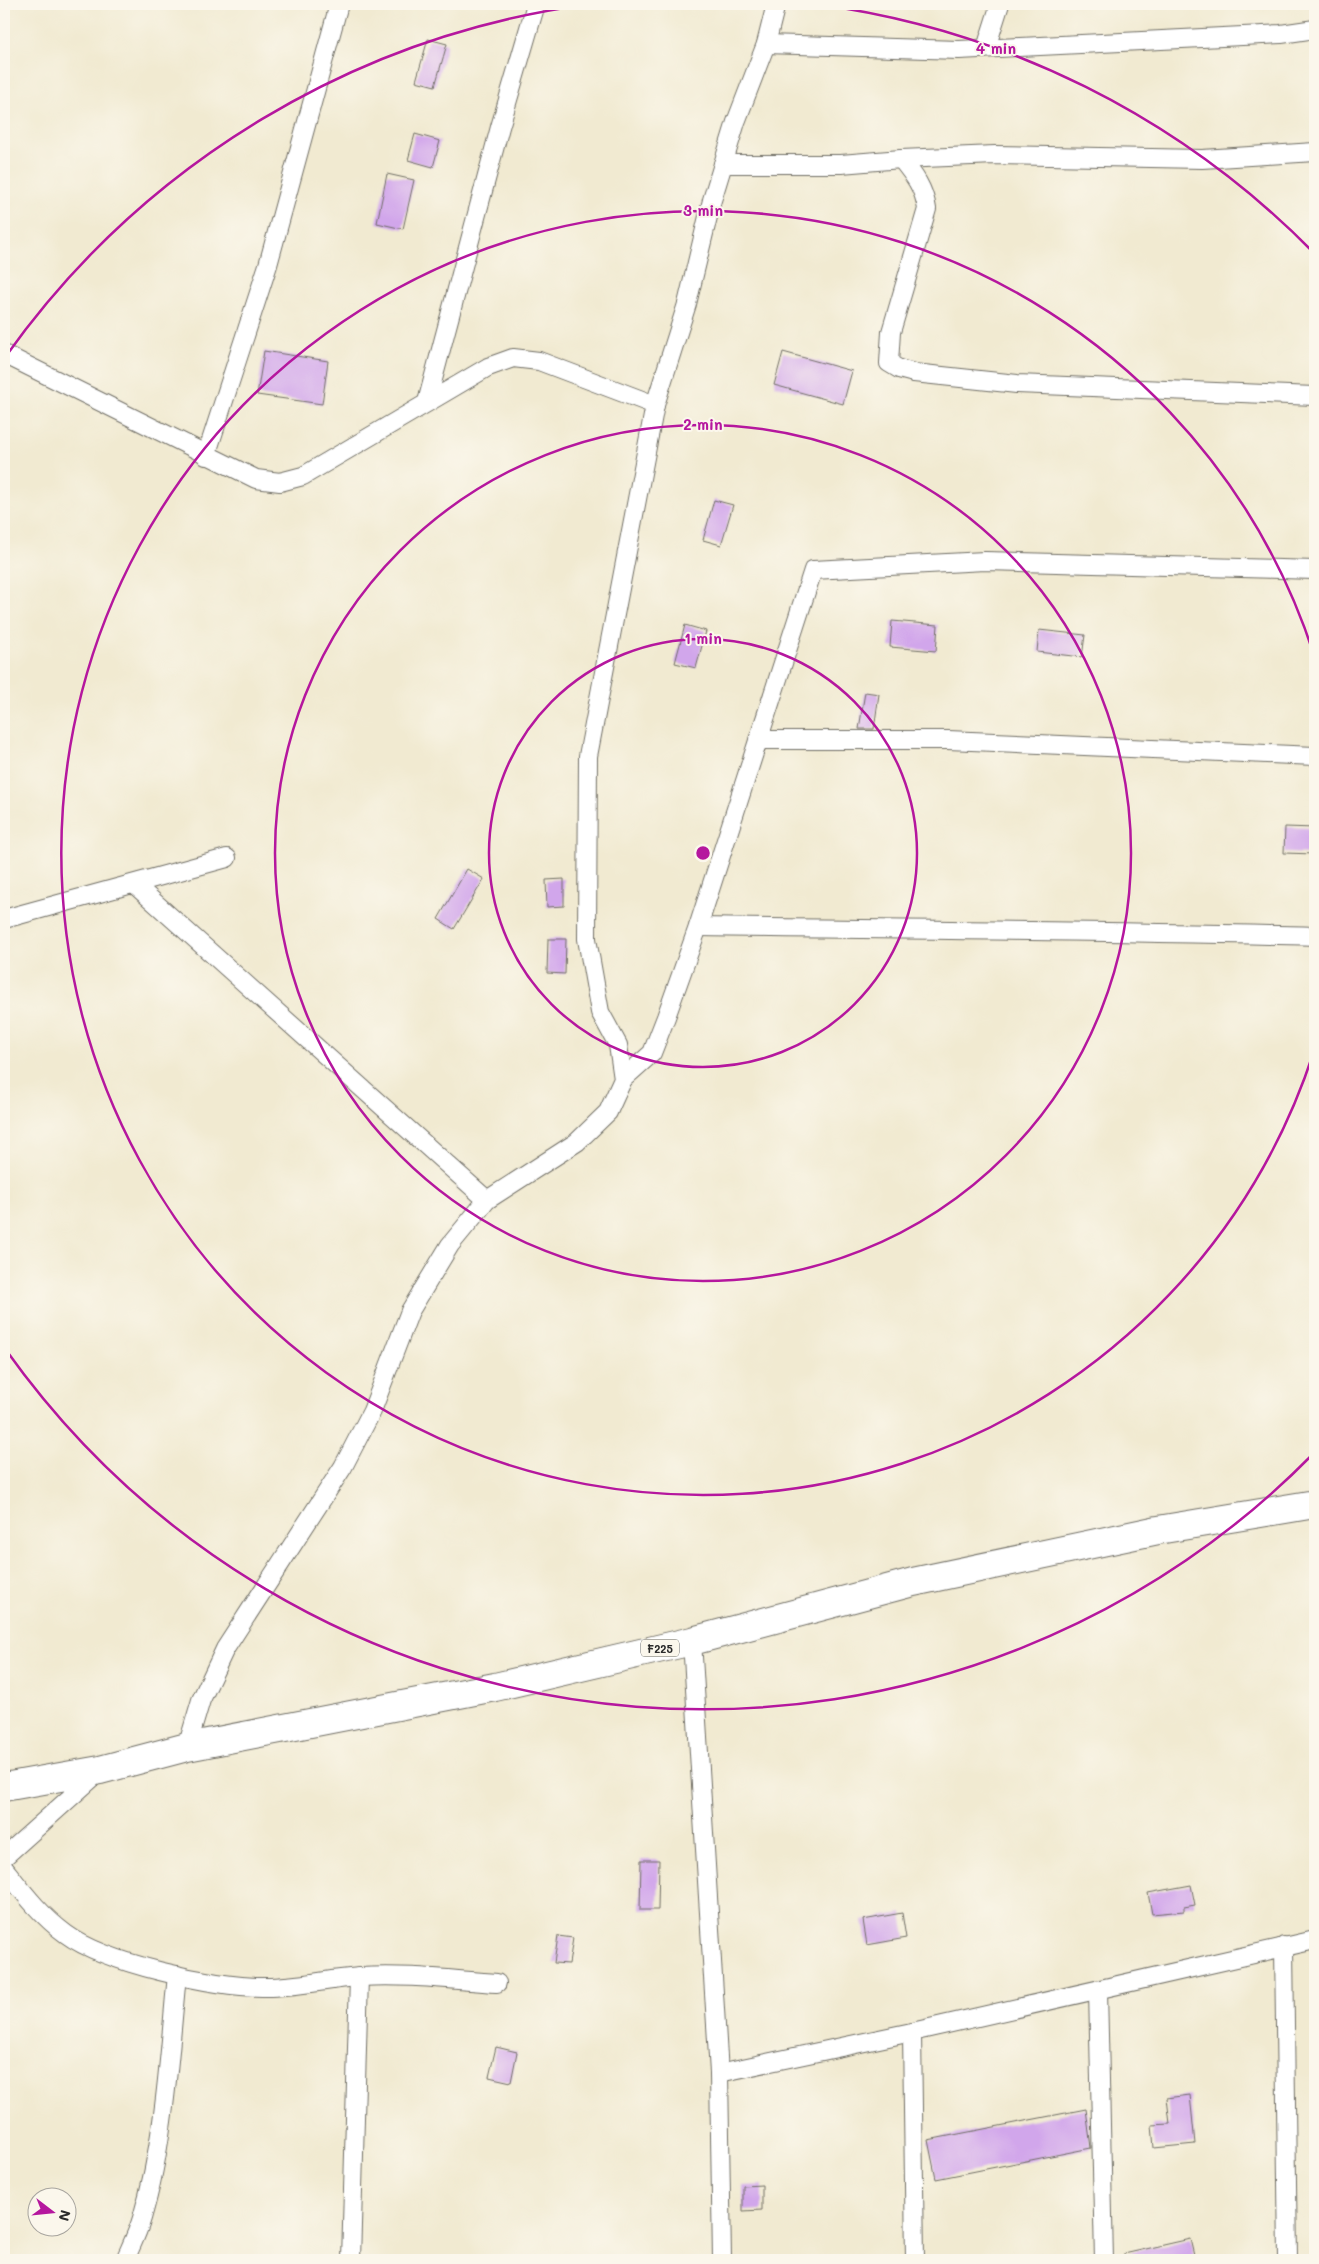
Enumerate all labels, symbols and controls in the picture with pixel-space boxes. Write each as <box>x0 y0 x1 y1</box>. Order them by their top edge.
text: 4 min <box>976 38 1016 58</box>
text: 3 min <box>683 200 723 220</box>
text: 2 min <box>683 414 723 434</box>
text: 1 min <box>684 628 722 648</box>
centre of rings <box>694 844 712 862</box>
road number: F225 <box>641 1640 679 1656</box>
north arrow <box>28 2186 78 2236</box>
text: N <box>54 2208 76 2223</box>

